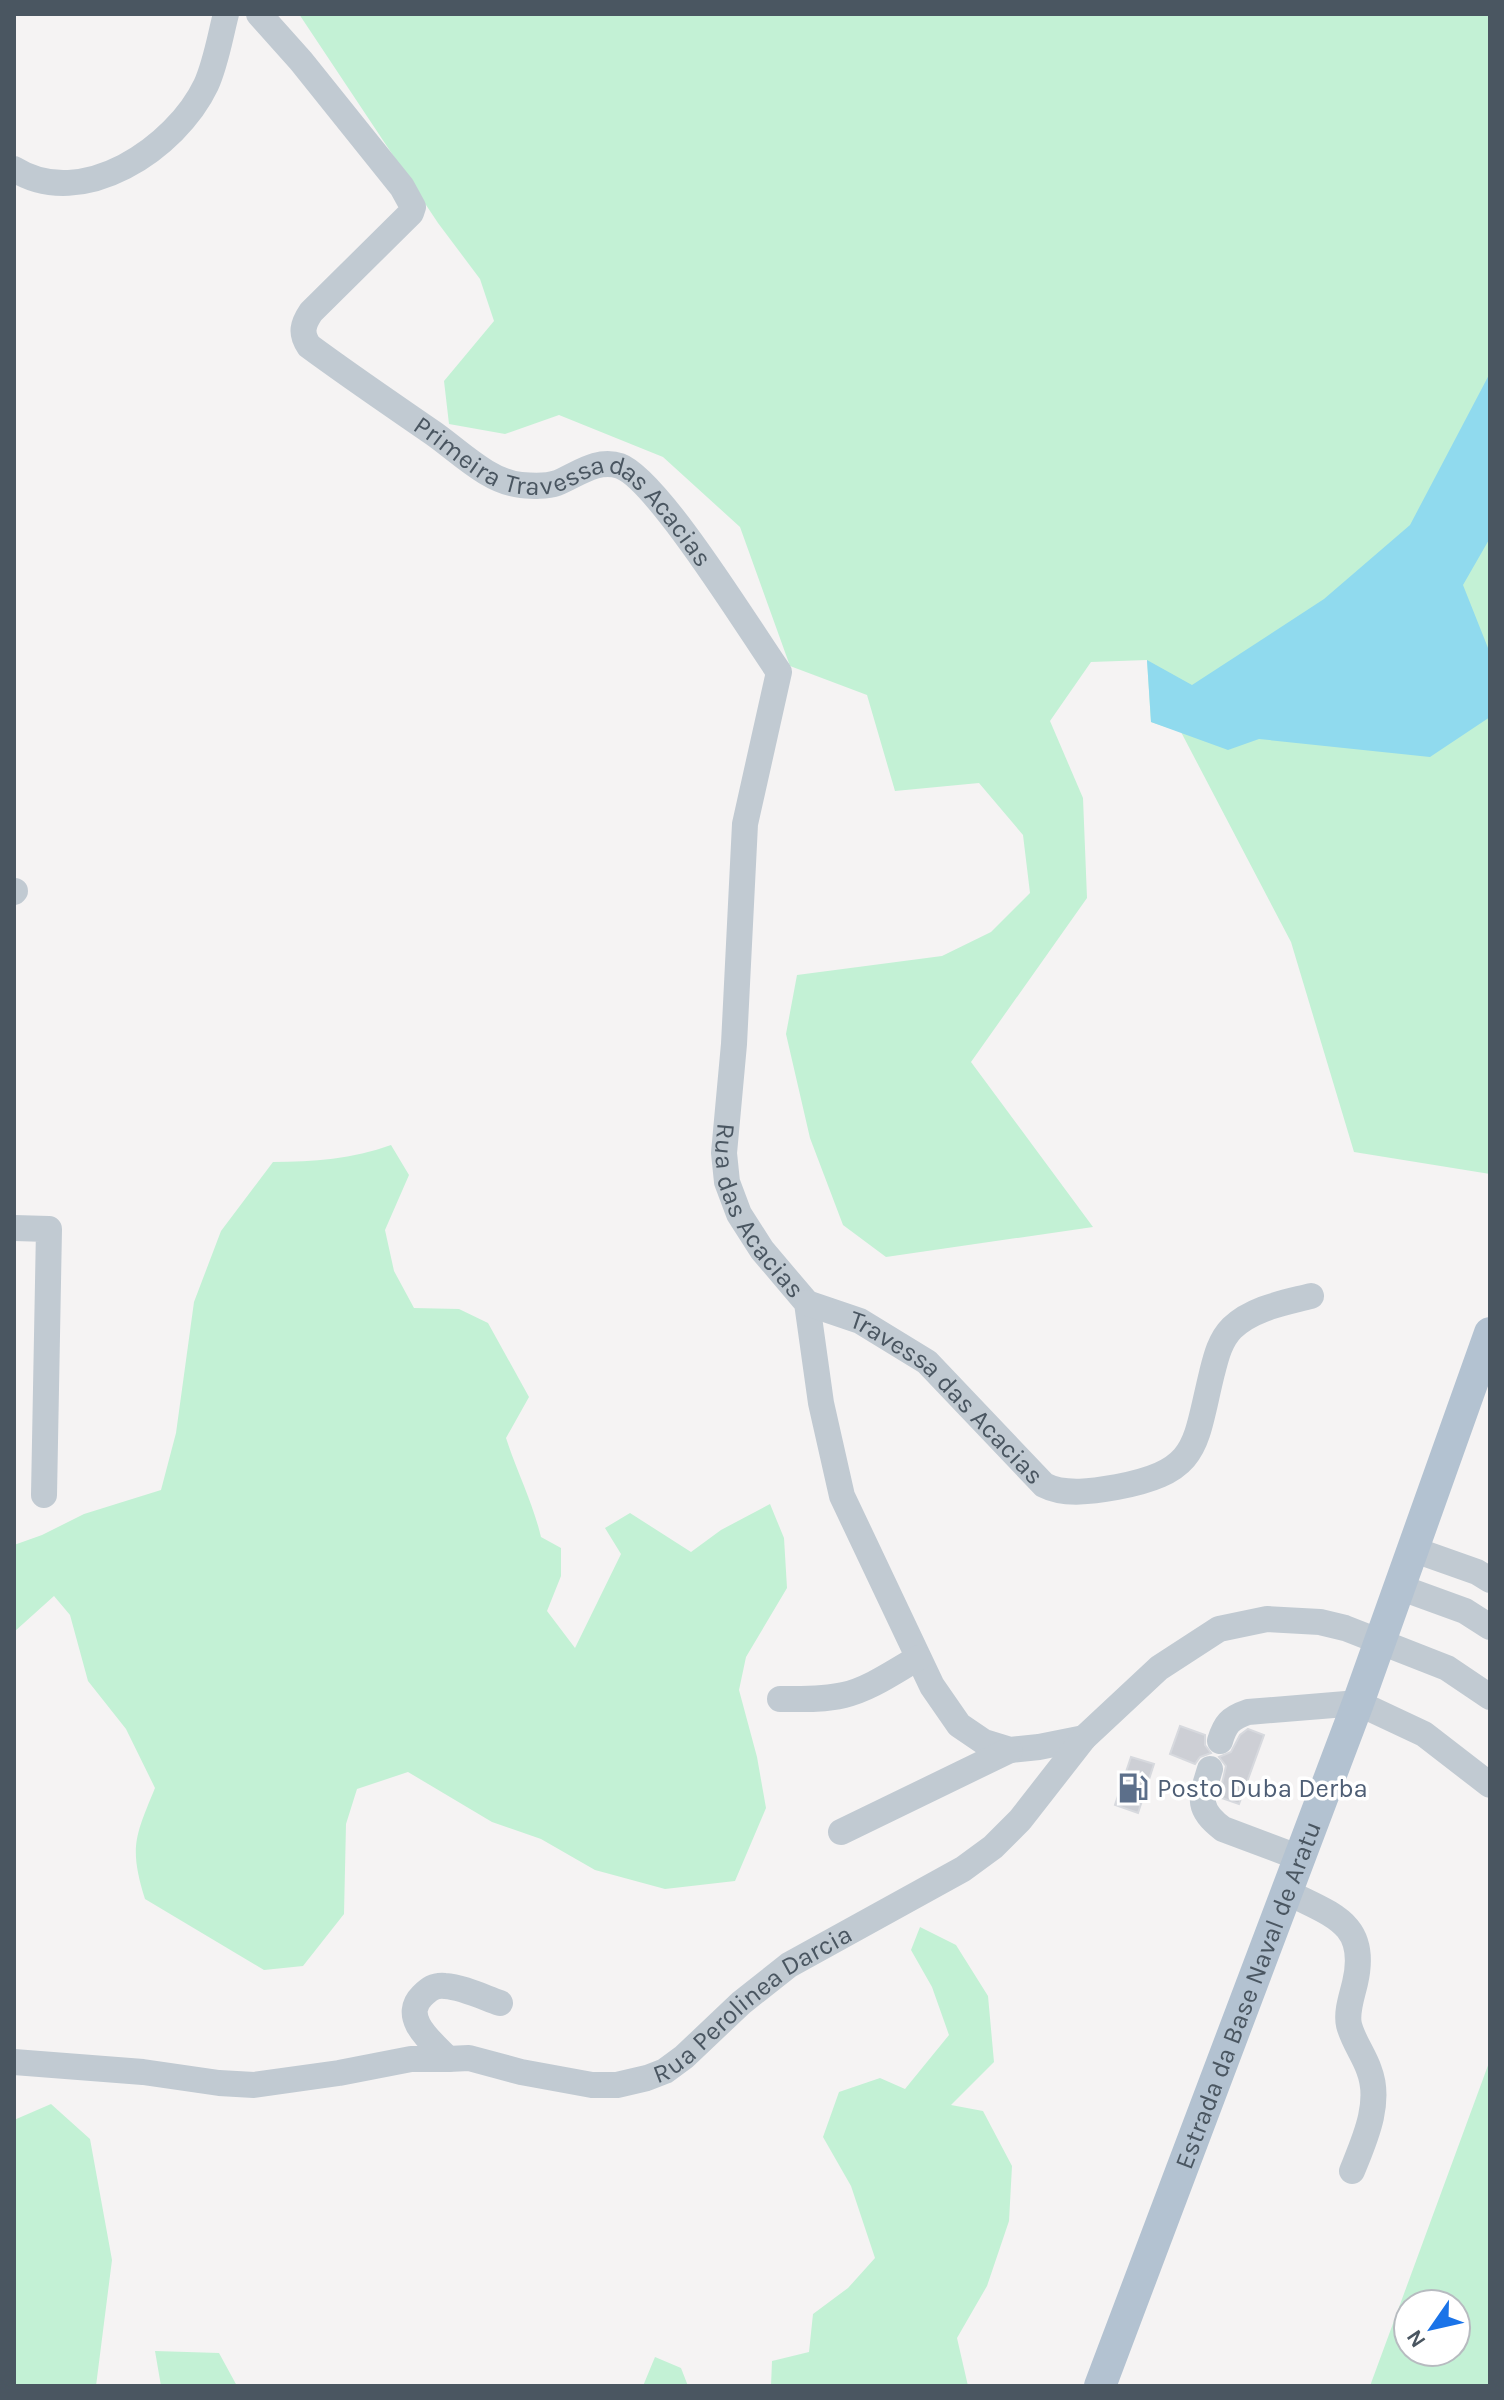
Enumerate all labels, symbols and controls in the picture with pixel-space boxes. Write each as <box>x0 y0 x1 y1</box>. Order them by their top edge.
street label: Primeira Travessa das Acacias <box>408 409 718 573</box>
street label: Rua das Acacias <box>708 1122 811 1304</box>
street label: Travessa das Acacias <box>846 1304 1050 1491</box>
fuel station icon: Posto Duba Derba <box>1116 1771 1150 1805</box>
place label: Posto Duba Derba <box>1157 1773 1368 1804</box>
street label: Estrada da Base Naval de Aratu <box>1168 1817 1328 2173</box>
street label: Rua Perolinea Darcia <box>648 1918 857 2090</box>
north arrow <box>1392 2288 1472 2368</box>
text: N <box>1401 2325 1431 2352</box>

